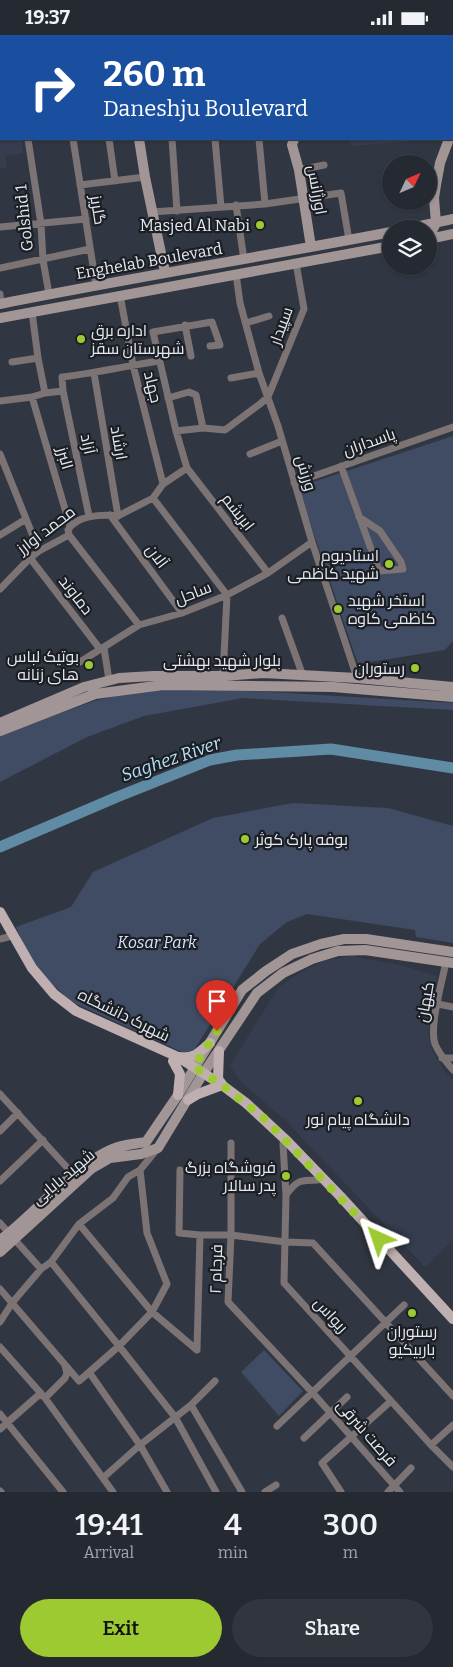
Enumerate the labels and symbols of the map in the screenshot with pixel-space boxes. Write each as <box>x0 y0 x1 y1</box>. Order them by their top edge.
north arrow <box>382 155 438 210</box>
street label: اورژانس <box>302 164 331 216</box>
street label: Golshid 1 <box>11 183 37 252</box>
street label: گلریز <box>86 193 110 226</box>
place label: Masjed Al Nabi <box>140 216 250 235</box>
marker: Masjed Al Nabi <box>254 219 266 231</box>
street label: Enghelab Boulevard <box>74 239 224 283</box>
street label: سپیدار <box>265 304 298 349</box>
place label: اداره برق شهرستان سقز <box>90 321 184 359</box>
marker: اداره برق شهرستان سقز <box>75 333 87 345</box>
street label: جهاد <box>139 369 166 405</box>
street label: پاسداران <box>340 424 399 462</box>
street label: ارشاد <box>107 425 131 461</box>
street label: آزاد <box>77 432 100 457</box>
street label: البرز <box>53 444 77 471</box>
street label: ورزش <box>291 453 320 494</box>
street label: ابریشم <box>216 490 258 536</box>
street label: محمد اوارز <box>12 502 79 559</box>
street label: آلان <box>141 540 173 573</box>
place label: استادیوم شهید کاظمی <box>287 546 379 584</box>
marker: استادیوم شهید کاظمی <box>383 558 395 570</box>
street label: دماوند <box>55 572 97 618</box>
street label: ساحل <box>172 577 215 610</box>
place label: استخر شهید کاظمی کاوه <box>348 591 436 629</box>
marker: استخر شهید کاظمی کاوه <box>332 603 344 615</box>
place label: بوتیک لباس های زنانه <box>7 647 79 685</box>
street label: بلوار شهید بهشتی <box>163 651 281 671</box>
marker: بوتیک لباس های زنانه <box>83 659 95 671</box>
place label: رستوران <box>354 659 405 679</box>
marker: رستوران <box>409 662 421 674</box>
water label: Saghez River <box>118 731 224 786</box>
place label: بوفه پارک کوثر <box>254 830 348 851</box>
marker: بوفه پارک کوثر <box>239 833 251 845</box>
park label: Kosar Park <box>117 933 197 952</box>
pin <box>196 980 238 1031</box>
street label: کیهان <box>412 980 439 1024</box>
street label: شهرک دانشگاه <box>75 985 173 1046</box>
marker: دانشگاه پیام نور <box>352 1095 364 1107</box>
place label: دانشگاه پیام نور <box>305 1110 410 1131</box>
street label: شهید بابایی <box>28 1145 99 1210</box>
place label: فروشگاه بزرگ پدر سالار <box>185 1158 277 1197</box>
marker: فروشگاه بزرگ پدر سالار <box>280 1170 292 1182</box>
position arrow <box>352 1212 404 1264</box>
street label: فرجام ۲ <box>206 1244 228 1294</box>
street label: ریواس <box>309 1293 352 1337</box>
marker: رستوران باربیکیو <box>406 1307 418 1319</box>
place label: رستوران باربیکیو <box>387 1322 437 1359</box>
street label: فرصت شرقی <box>332 1396 401 1471</box>

